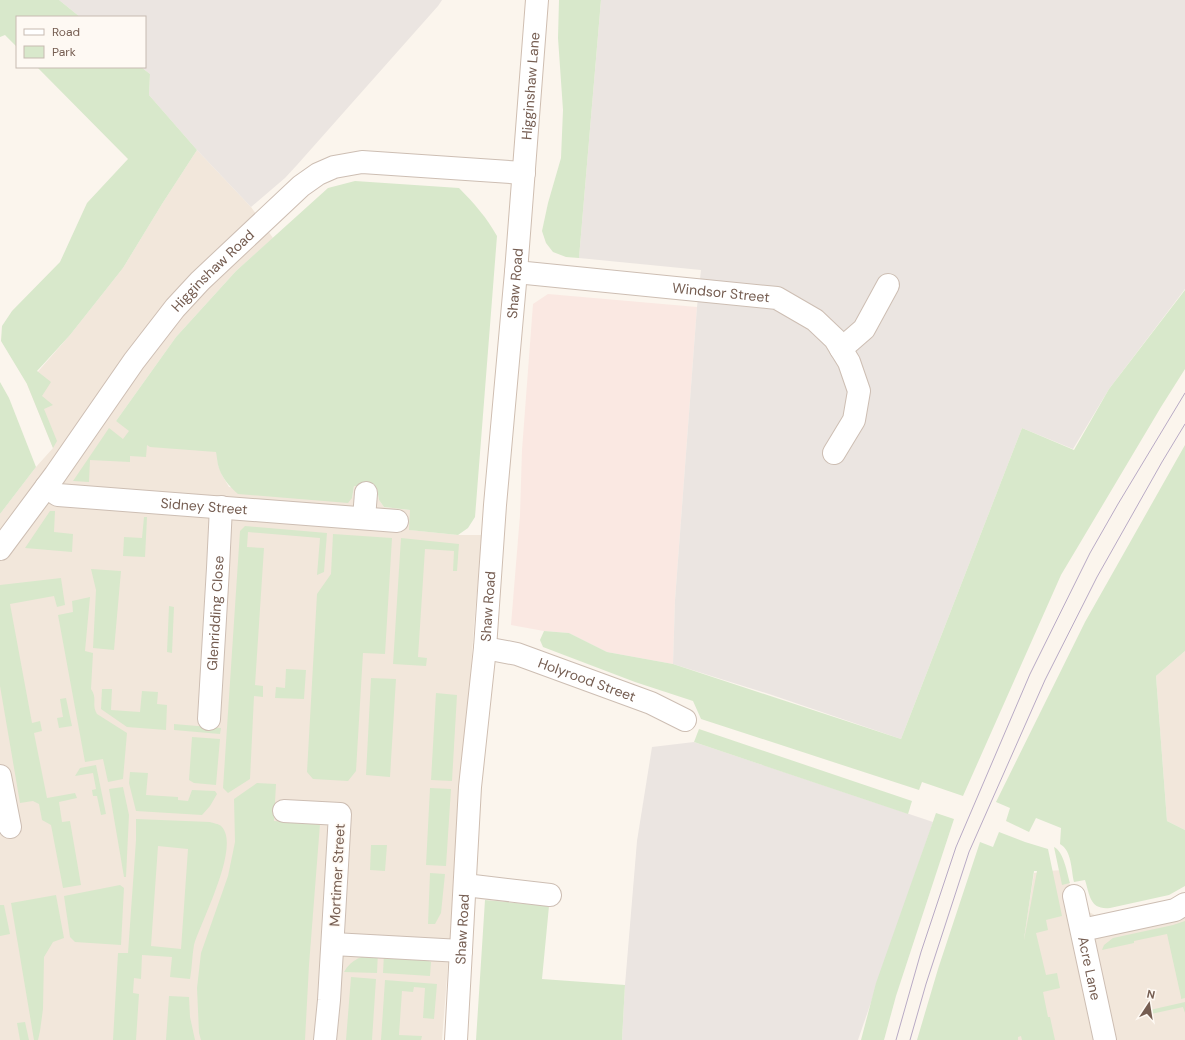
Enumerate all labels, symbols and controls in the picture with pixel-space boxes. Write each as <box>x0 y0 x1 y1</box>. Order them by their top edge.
legend <box>16 16 146 68</box>
text: Road <box>52 24 80 40</box>
street label: Higginshaw Lane <box>517 31 543 141</box>
text: Park <box>52 44 76 60</box>
street label: Higginshaw Road <box>167 226 258 315</box>
street label: Shaw Road <box>503 248 527 319</box>
street label: Windsor Street <box>671 279 771 306</box>
street label: Sidney Street <box>160 494 248 519</box>
street label: Glenridding Close <box>203 555 228 671</box>
street label: Shaw Road <box>476 570 499 642</box>
street label: Holyrood Street <box>536 654 638 706</box>
street label: Mortimer Street <box>325 823 349 927</box>
street label: Shaw Road <box>451 893 473 965</box>
street label: Acre Lane <box>1074 935 1105 1002</box>
north arrow <box>1129 984 1169 1024</box>
text: N <box>1146 987 1156 1002</box>

